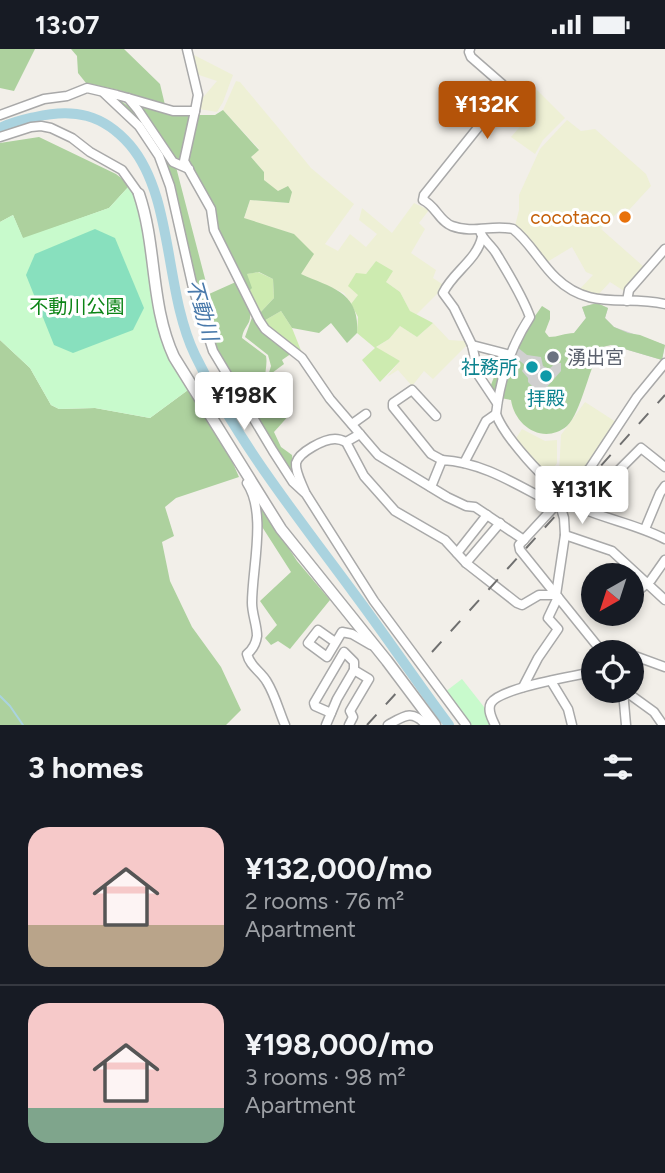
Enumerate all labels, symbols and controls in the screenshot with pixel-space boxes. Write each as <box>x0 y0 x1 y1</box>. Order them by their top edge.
text: 13:07 <box>35 9 100 41</box>
pin: ¥132K <box>438 81 536 141</box>
text: ¥132K <box>455 90 519 118</box>
place label: cocotaco <box>530 206 611 229</box>
marker: cocotaco <box>617 209 633 225</box>
water label: 不動川 <box>182 276 224 346</box>
park label: 不動川公園 <box>29 295 125 318</box>
place label: 湧出宮 <box>567 346 624 369</box>
marker: 湧出宮 <box>545 349 561 365</box>
place label: 社務所 <box>461 356 518 379</box>
marker: 社務所 <box>524 359 540 375</box>
marker: 拝殿 <box>538 368 554 384</box>
pin: ¥198K <box>195 373 293 432</box>
text: ¥198K <box>211 381 277 409</box>
place label: 拝殿 <box>527 387 565 410</box>
pin: ¥131K <box>533 467 631 526</box>
text: ¥131K <box>551 475 613 503</box>
north arrow <box>581 563 644 627</box>
map controls <box>581 563 644 703</box>
button: locate <box>581 640 644 703</box>
icon: filters <box>599 748 637 786</box>
text: 3 homes <box>28 749 143 786</box>
text: ¥132,000/mo <box>245 850 432 887</box>
icon: home <box>84 855 168 939</box>
text: 2 rooms · 76 m² <box>245 887 404 915</box>
text: Apartment <box>245 915 356 943</box>
text: ¥198,000/mo <box>245 1026 434 1063</box>
icon: home <box>84 1031 168 1115</box>
text: 3 rooms · 98 m² <box>245 1063 406 1091</box>
text: Apartment <box>245 1091 356 1119</box>

